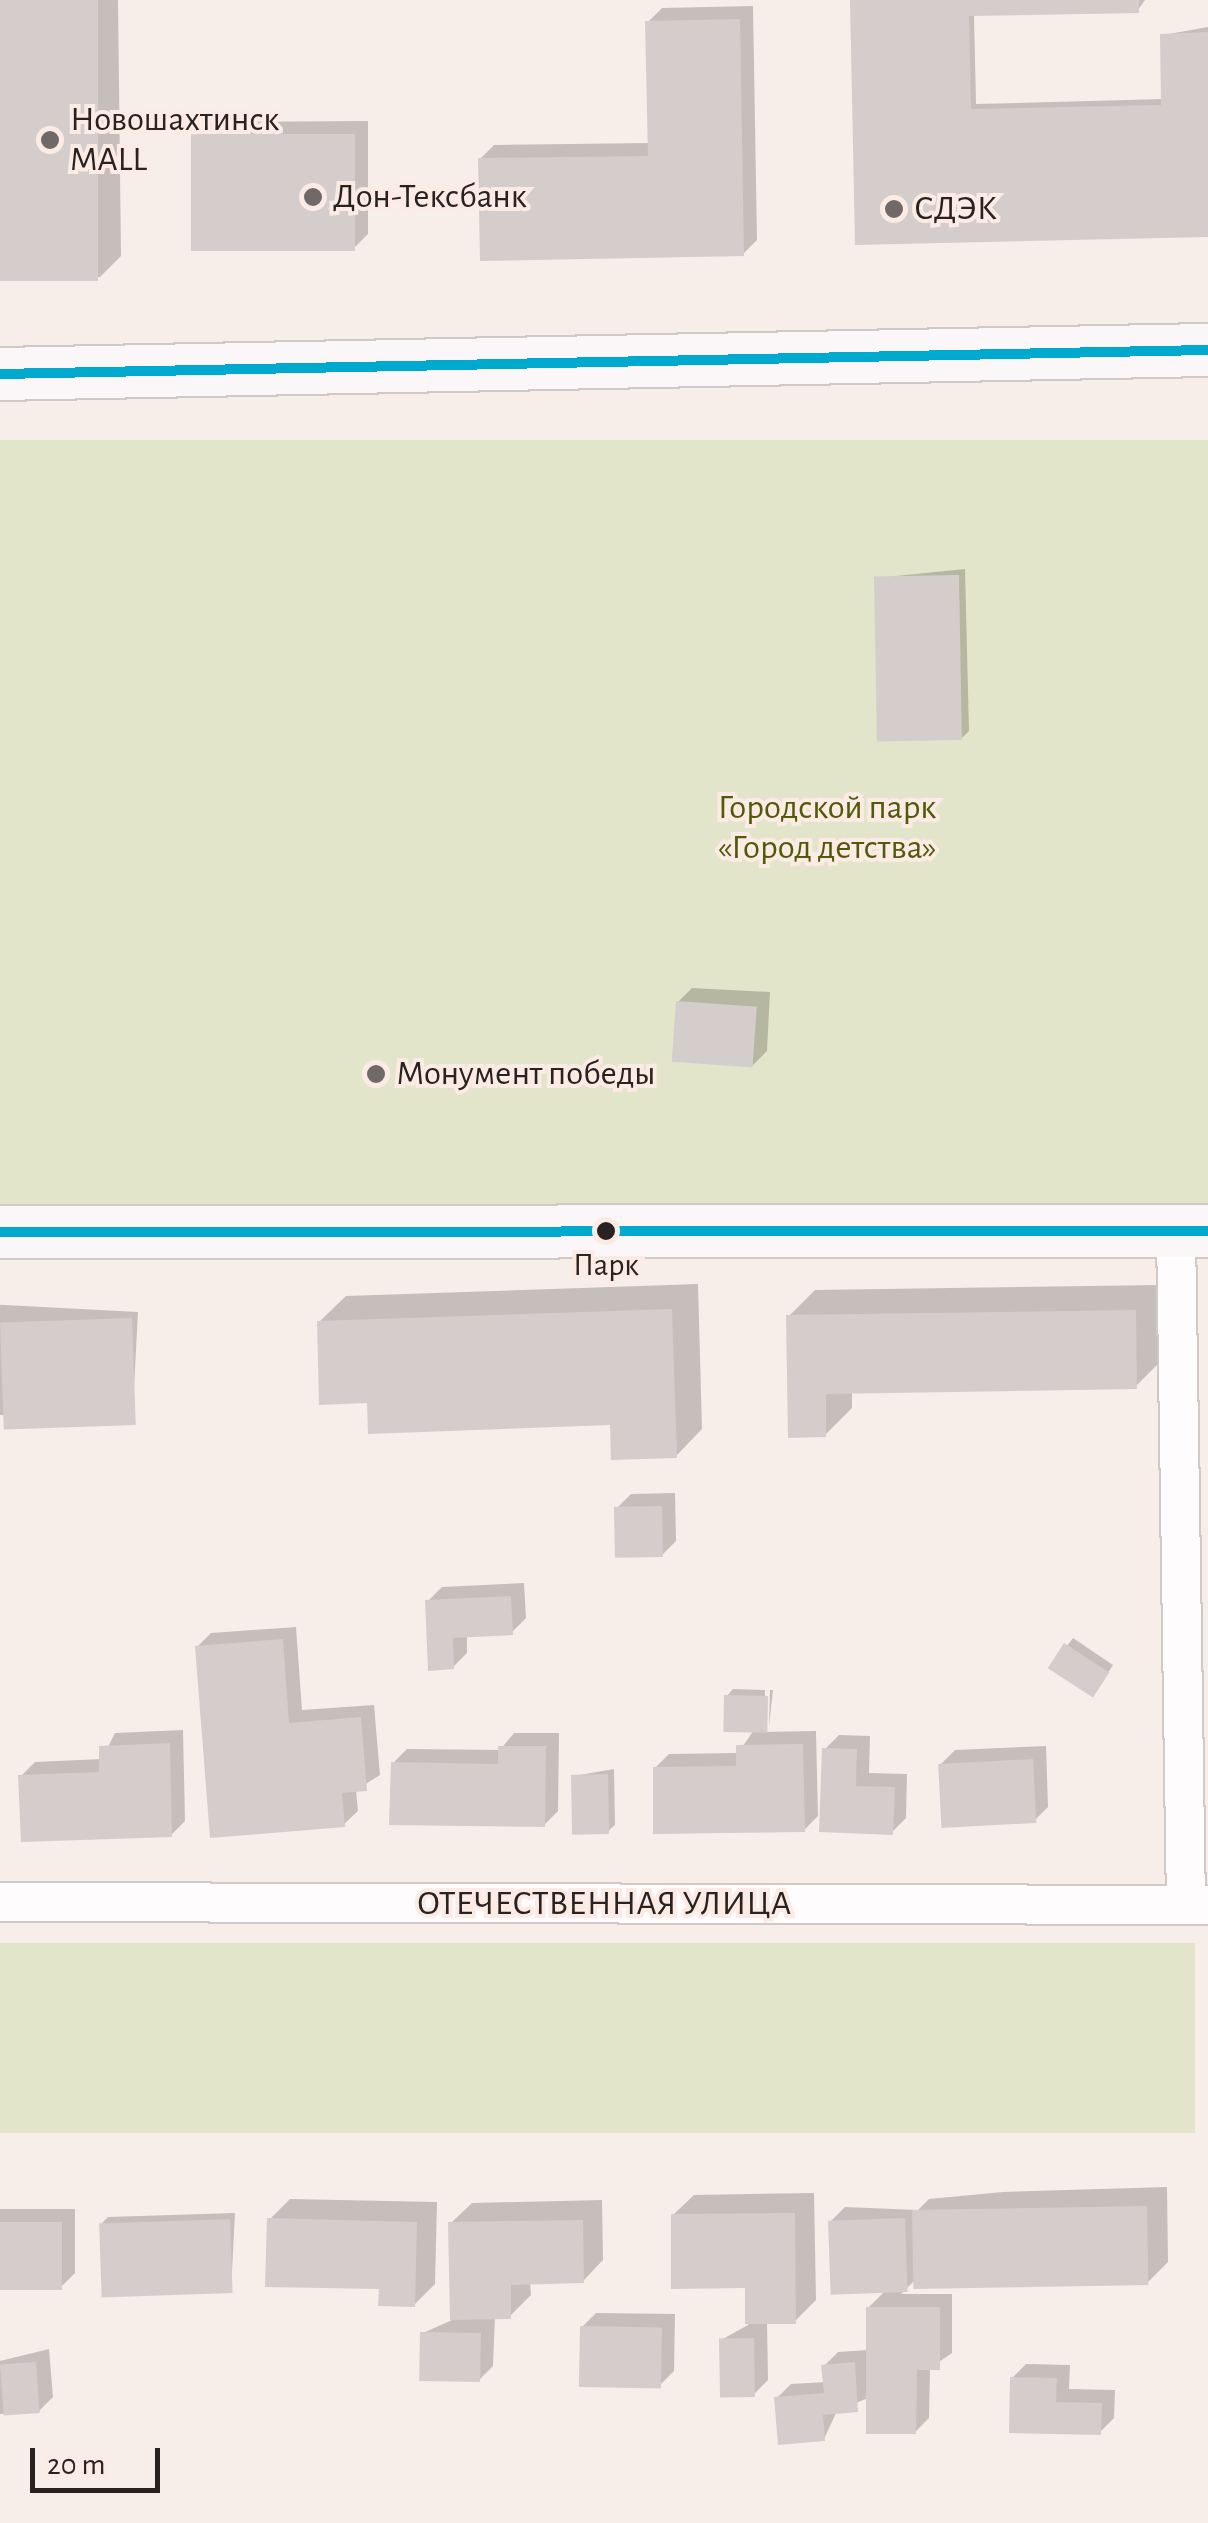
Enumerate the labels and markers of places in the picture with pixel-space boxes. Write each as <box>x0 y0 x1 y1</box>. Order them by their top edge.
place label: Новошахтинск MALL <box>70 99 279 181</box>
marker: Новошахтинск MALL <box>39 129 61 151</box>
place label: Дон-Тексбанк <box>333 176 527 218</box>
marker: Дон-Тексбанк <box>302 186 324 208</box>
place label: СДЭК <box>914 188 997 230</box>
marker: СДЭК <box>883 198 905 220</box>
place label: Монумент победы <box>396 1053 656 1095</box>
marker: Монумент победы <box>365 1063 387 1085</box>
marker: Парк <box>596 1221 616 1241</box>
place label: Парк <box>573 1246 639 1284</box>

